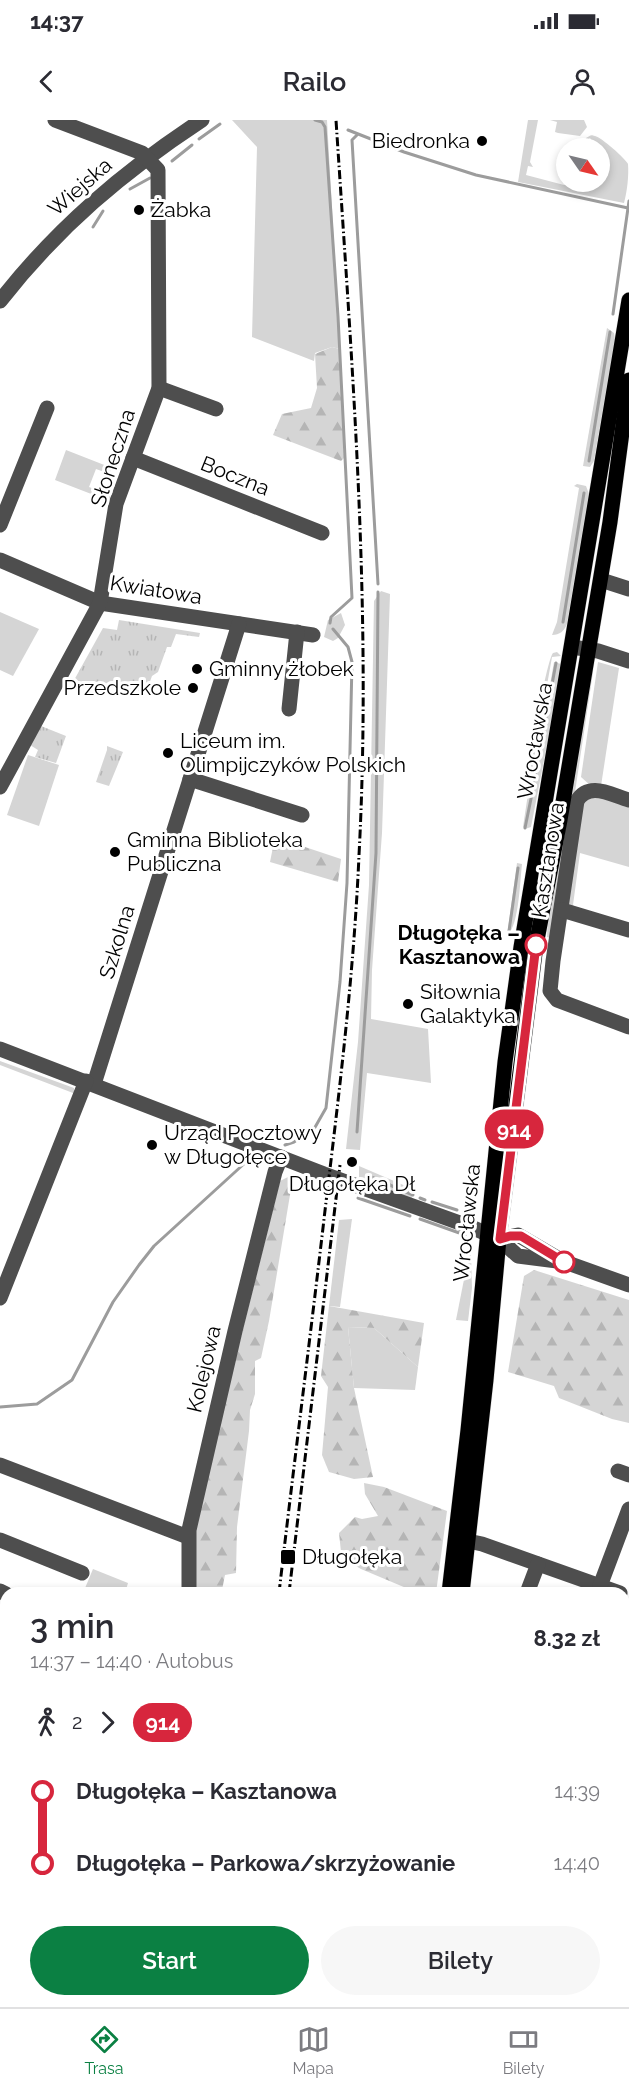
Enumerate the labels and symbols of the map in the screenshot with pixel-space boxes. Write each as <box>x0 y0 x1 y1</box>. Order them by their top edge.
place label: Biedronka <box>372 128 470 153</box>
marker: Biedronka <box>475 134 489 148</box>
north arrow <box>556 138 610 192</box>
street label: Wiejska <box>43 152 117 221</box>
place label: Żabka <box>151 197 211 222</box>
marker: Żabka <box>132 203 146 217</box>
street label: Słoneczna <box>85 406 140 510</box>
street label: Boczna <box>197 450 273 501</box>
street label: Kwiatowa <box>108 570 204 609</box>
place label: Gminny żłobek <box>209 656 354 681</box>
marker: Gminny żłobek <box>190 662 204 676</box>
place label: Przedszkole <box>64 675 181 700</box>
street label: Wrocławska <box>512 680 557 802</box>
marker: Przedszkole <box>186 681 200 695</box>
place label: Liceum im. Olimpijczyków Polskich <box>180 728 406 777</box>
marker: Liceum im. Olimpijczyków Polskich <box>161 746 175 760</box>
street label: Kasztanowa <box>526 800 569 919</box>
place label: Gminna Biblioteka Publiczna <box>127 827 303 876</box>
marker: Gminna Biblioteka Publiczna <box>108 845 122 859</box>
street label: Szkolna <box>94 902 140 982</box>
place label: Długołęka – Kasztanowa <box>397 920 520 969</box>
marker: Długołęka – Kasztanowa <box>525 934 547 956</box>
place label: Siłownia Galaktyka <box>420 979 516 1028</box>
marker: Siłownia Galaktyka <box>401 997 415 1011</box>
line badge: 914 <box>480 1110 548 1148</box>
place label: Urząd Pocztowy w Długołęce <box>164 1120 322 1169</box>
marker: Urząd Pocztowy w Długołęce <box>145 1138 159 1152</box>
marker: Długołęka Dł <box>345 1155 359 1169</box>
street label: Wrocławska <box>448 1163 485 1283</box>
place label: Długołęka Dł <box>289 1171 416 1196</box>
unlabelled marker <box>553 1251 575 1273</box>
street label: Kolejowa <box>181 1323 226 1415</box>
place label: Długołęka <box>302 1544 402 1569</box>
marker: Długołęka <box>279 1548 297 1566</box>

